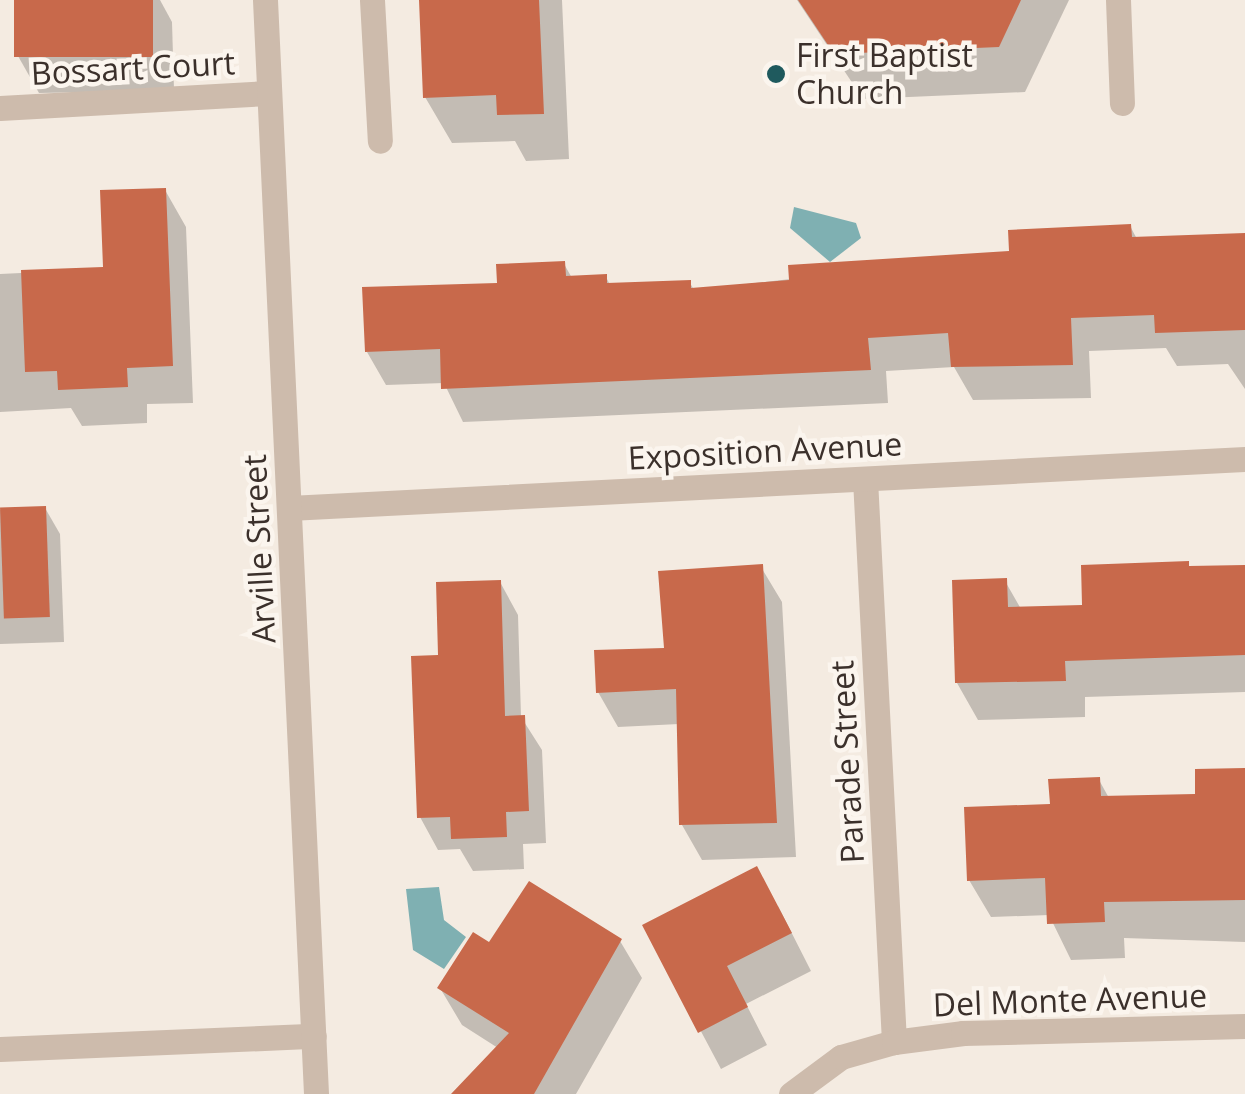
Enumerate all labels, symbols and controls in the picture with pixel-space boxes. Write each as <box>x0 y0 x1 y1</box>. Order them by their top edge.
place label: First Baptist Church <box>796 37 973 112</box>
street label: Bossart Court <box>30 43 236 93</box>
marker: First Baptist Church <box>765 63 787 85</box>
street label: Exposition Avenue <box>627 425 903 477</box>
street label: Arville Street <box>235 454 283 644</box>
street label: Parade Street <box>823 660 871 864</box>
street label: Del Monte Avenue <box>932 976 1208 1024</box>

